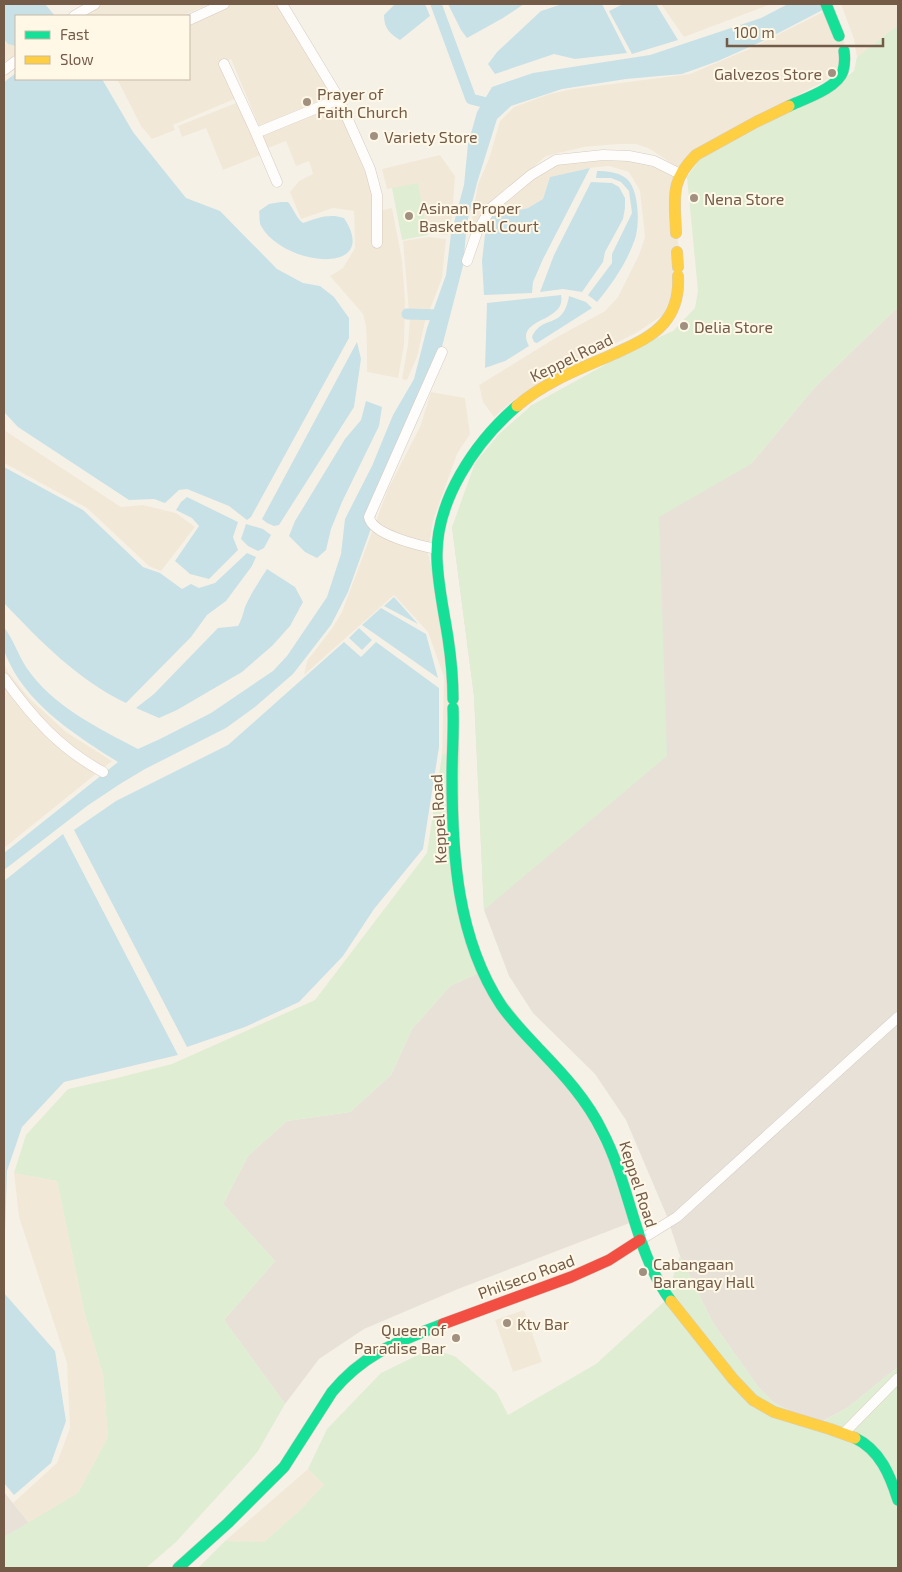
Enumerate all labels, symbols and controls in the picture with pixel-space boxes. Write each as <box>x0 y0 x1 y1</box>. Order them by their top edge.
legend <box>15 15 190 80</box>
scale bar <box>727 15 883 47</box>
text: 100 m <box>734 23 775 41</box>
text: Fast <box>60 25 90 43</box>
text: Slow <box>60 50 94 68</box>
place label: Galvezos Store <box>714 64 822 83</box>
marker: Galvezos Store <box>826 67 838 79</box>
place label: Prayer of Faith Church <box>317 84 408 121</box>
marker: Prayer of Faith Church <box>301 96 313 108</box>
place label: Variety Store <box>384 127 478 146</box>
marker: Variety Store <box>368 130 380 142</box>
place label: Nena Store <box>704 189 784 208</box>
marker: Nena Store <box>688 192 700 204</box>
place label: Asinan Proper Basketball Court <box>419 198 539 235</box>
marker: Asinan Proper Basketball Court <box>403 210 415 222</box>
place label: Delia Store <box>694 317 773 336</box>
marker: Delia Store <box>678 320 690 332</box>
street label: Keppel Road <box>526 329 616 385</box>
street label: Keppel Road <box>426 774 450 864</box>
street label: Keppel Road <box>616 1138 662 1230</box>
street label: Philseco Road <box>475 1250 577 1302</box>
place label: Cabangaan Barangay Hall <box>653 1254 755 1291</box>
marker: Cabangaan Barangay Hall <box>637 1266 649 1278</box>
place label: Ktv Bar <box>517 1314 570 1333</box>
marker: Ktv Bar <box>501 1317 513 1329</box>
place label: Queen of Paradise Bar <box>354 1320 447 1357</box>
marker: Queen of Paradise Bar <box>450 1332 462 1344</box>

